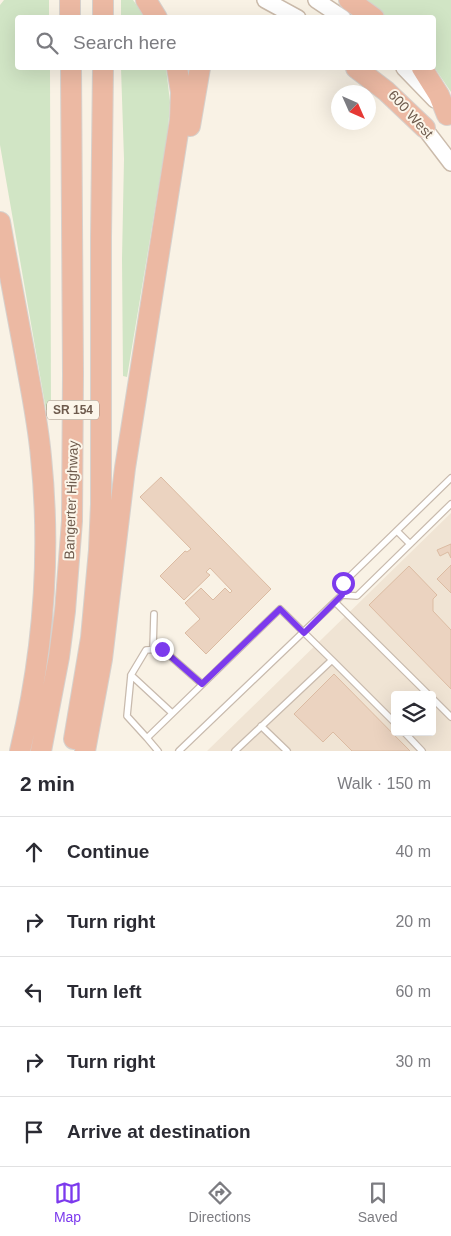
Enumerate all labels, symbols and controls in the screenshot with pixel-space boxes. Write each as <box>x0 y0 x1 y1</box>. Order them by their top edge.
search box <box>15 15 436 70</box>
icon: search <box>33 29 61 57</box>
text: Search here <box>73 32 177 53</box>
north arrow <box>331 85 376 130</box>
street label: 600 West <box>385 87 437 141</box>
road number: SR 154 <box>47 400 99 420</box>
street label: Bangerter Highway <box>61 440 81 560</box>
route start <box>332 572 355 595</box>
route end <box>151 638 174 661</box>
map controls <box>391 691 436 736</box>
button: layers <box>391 691 436 736</box>
text: 2 min <box>20 772 75 795</box>
text: Walk · 150 m <box>337 775 431 792</box>
icon: ahead <box>20 838 48 866</box>
text: Continue <box>67 841 149 862</box>
text: 40 m <box>395 843 431 860</box>
icon: right <box>20 908 48 936</box>
text: Turn right <box>67 911 155 932</box>
text: 20 m <box>395 913 431 930</box>
icon: left <box>20 978 48 1006</box>
text: Turn left <box>67 981 142 1002</box>
text: 60 m <box>395 983 431 1000</box>
icon: right <box>20 1048 48 1076</box>
text: Turn right <box>67 1051 155 1072</box>
text: 30 m <box>395 1053 431 1070</box>
icon: arrive <box>20 1118 48 1146</box>
text: Arrive at destination <box>67 1121 251 1142</box>
tab: Map <box>54 1179 82 1225</box>
tab: Directions <box>189 1179 251 1225</box>
tab: Saved <box>358 1179 397 1225</box>

